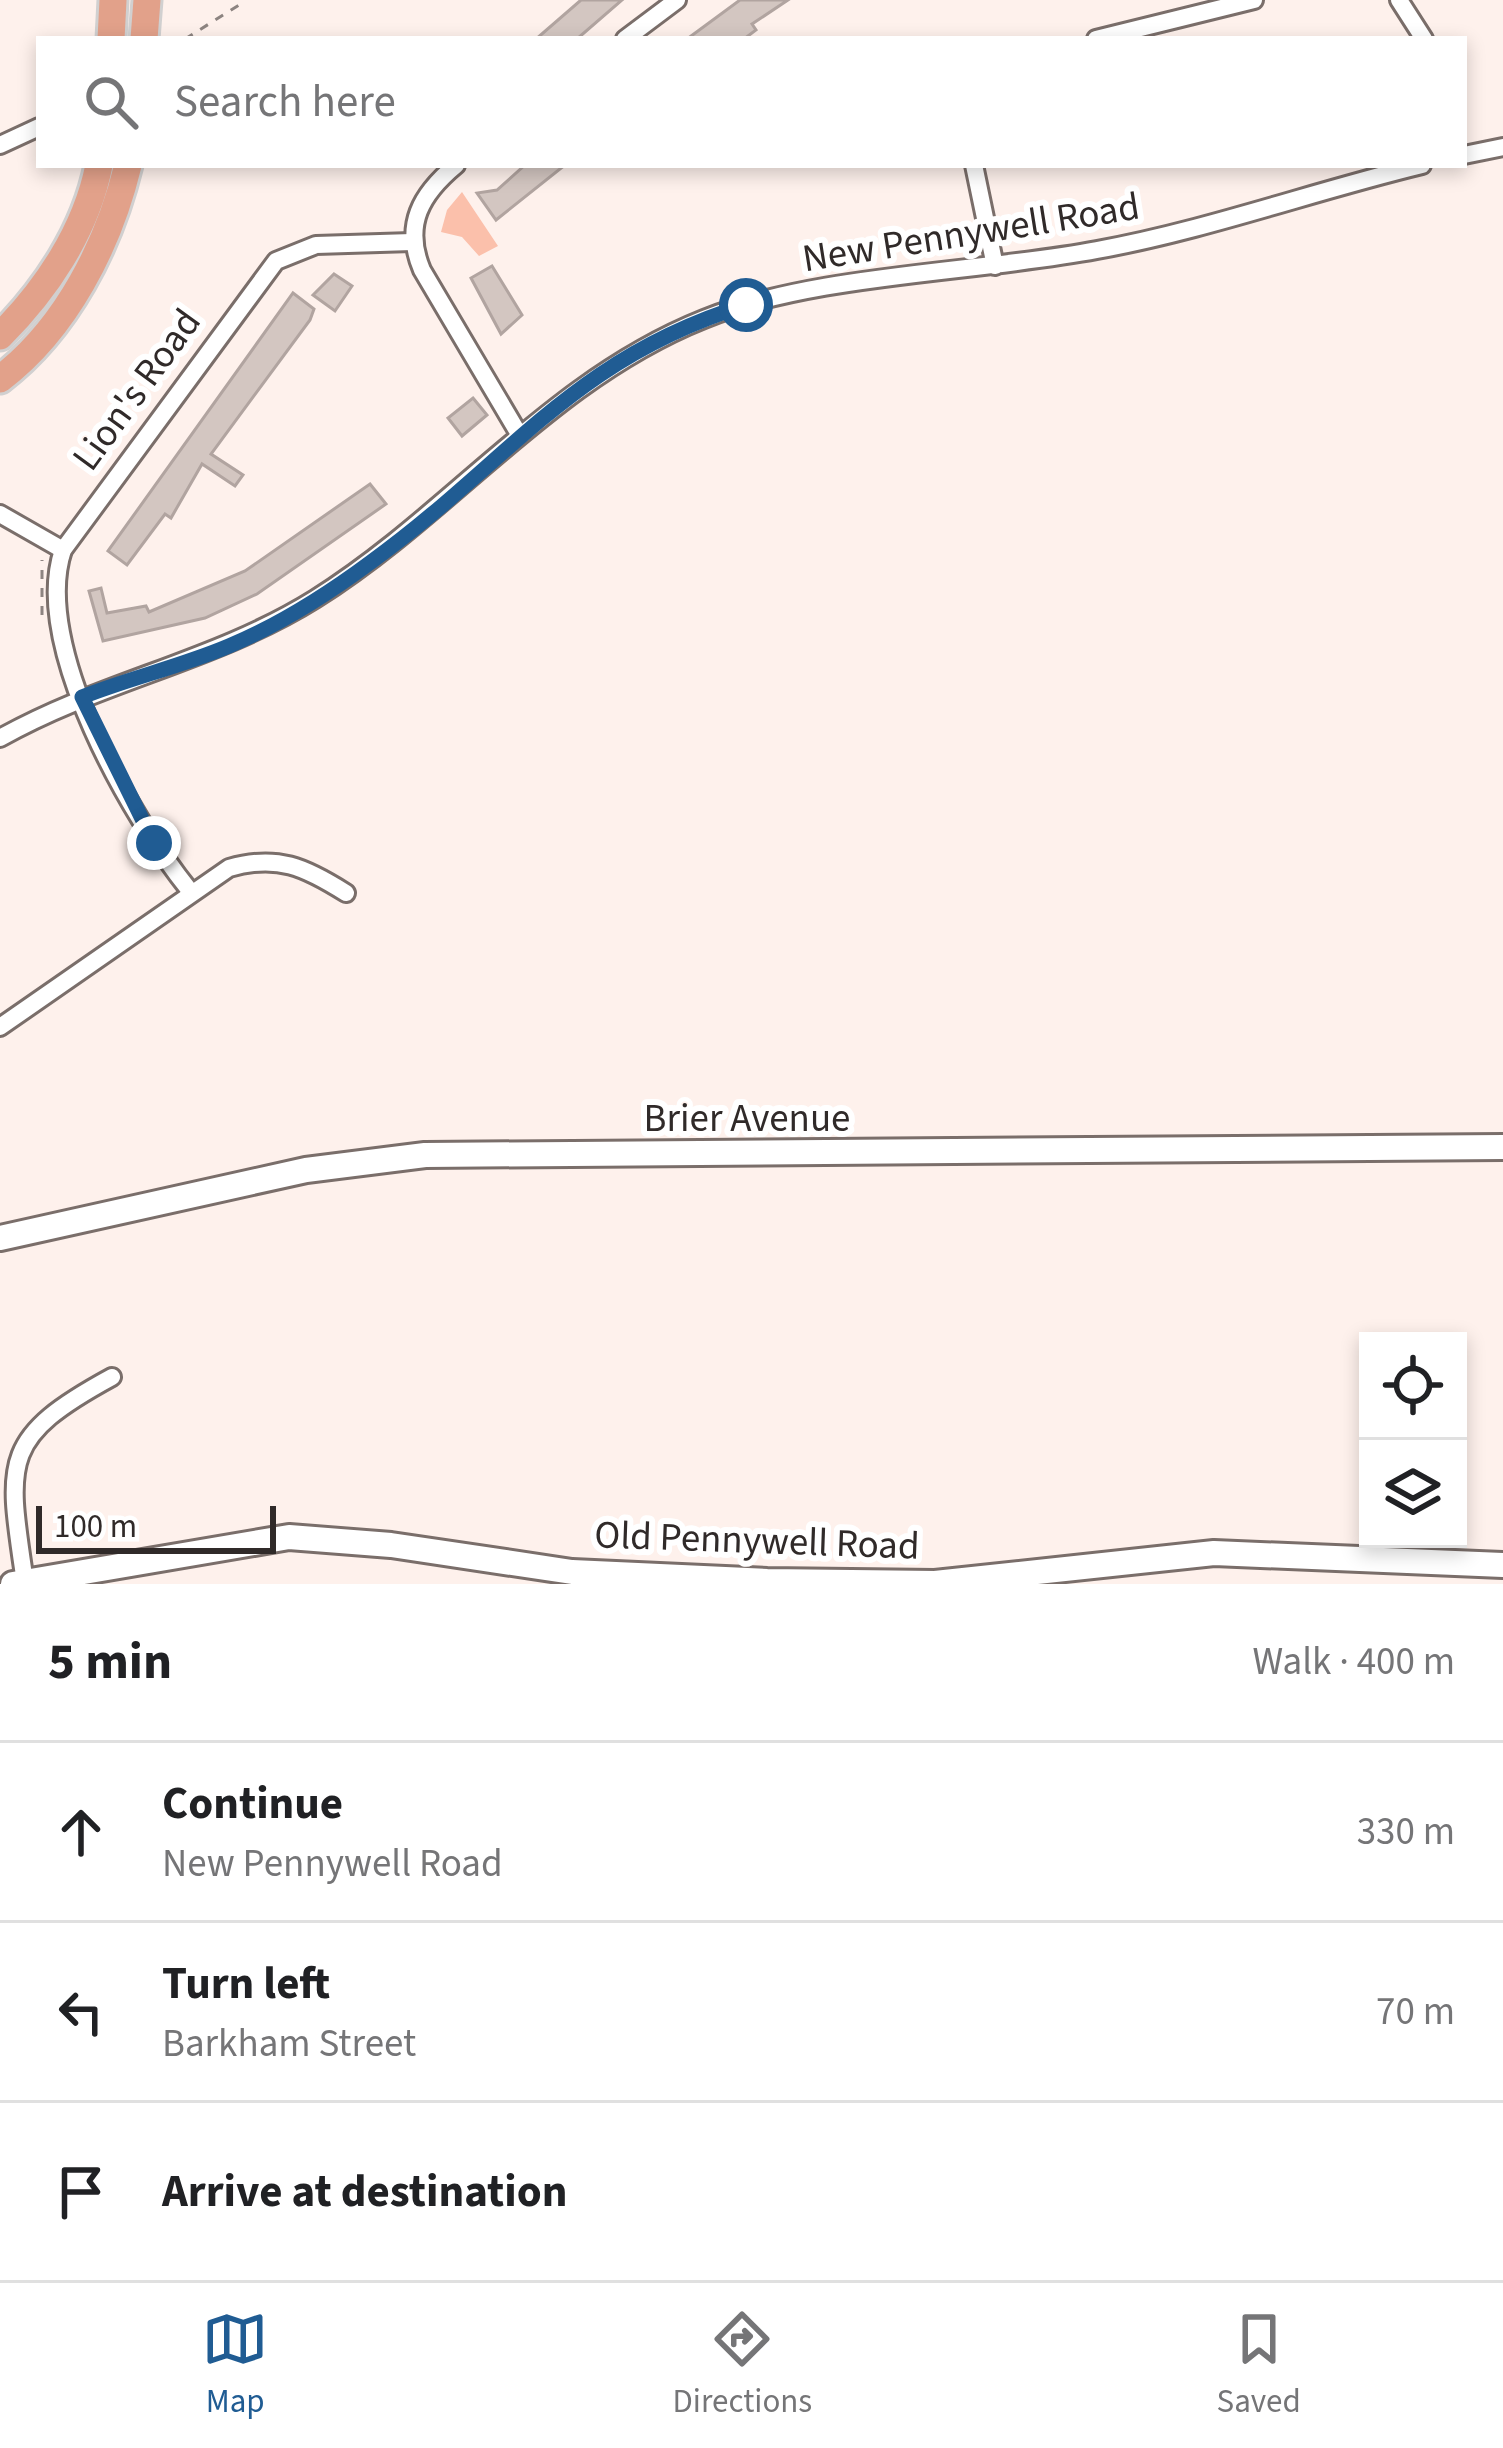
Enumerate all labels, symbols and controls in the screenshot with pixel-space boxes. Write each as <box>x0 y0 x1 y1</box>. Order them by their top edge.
search box <box>36 36 1467 168</box>
icon: search <box>78 69 144 135</box>
text: Search here <box>174 70 396 134</box>
street label: New Pennywell Road <box>798 179 1144 287</box>
route start <box>719 278 773 332</box>
street label: Lion's Road <box>59 298 215 482</box>
route end <box>127 816 181 870</box>
street label: Brier Avenue <box>644 1091 850 1147</box>
map controls <box>1359 1332 1467 1548</box>
button: locate <box>1359 1332 1467 1440</box>
button: layers <box>1359 1440 1467 1548</box>
scale bar <box>36 1500 276 1553</box>
text: 100 m <box>54 1503 137 1550</box>
street label: Old Pennywell Road <box>593 1507 921 1575</box>
text: 5 min <box>48 1626 172 1698</box>
text: Walk · 400 m <box>1252 1634 1455 1690</box>
text: Continue <box>162 1772 343 1836</box>
icon: ahead <box>48 1799 114 1865</box>
text: 330 m <box>1357 1804 1455 1860</box>
text: New Pennywell Road <box>162 1836 503 1892</box>
text: Turn left <box>162 1952 330 2016</box>
icon: left <box>48 1979 114 2045</box>
text: 70 m <box>1376 1984 1455 2040</box>
text: Barkham Street <box>162 2016 416 2072</box>
icon: arrive <box>48 2159 114 2225</box>
text: Arrive at destination <box>162 2160 567 2224</box>
tab: Map <box>202 2306 268 2425</box>
tab: Directions <box>673 2306 812 2425</box>
tab: Saved <box>1217 2306 1301 2425</box>

